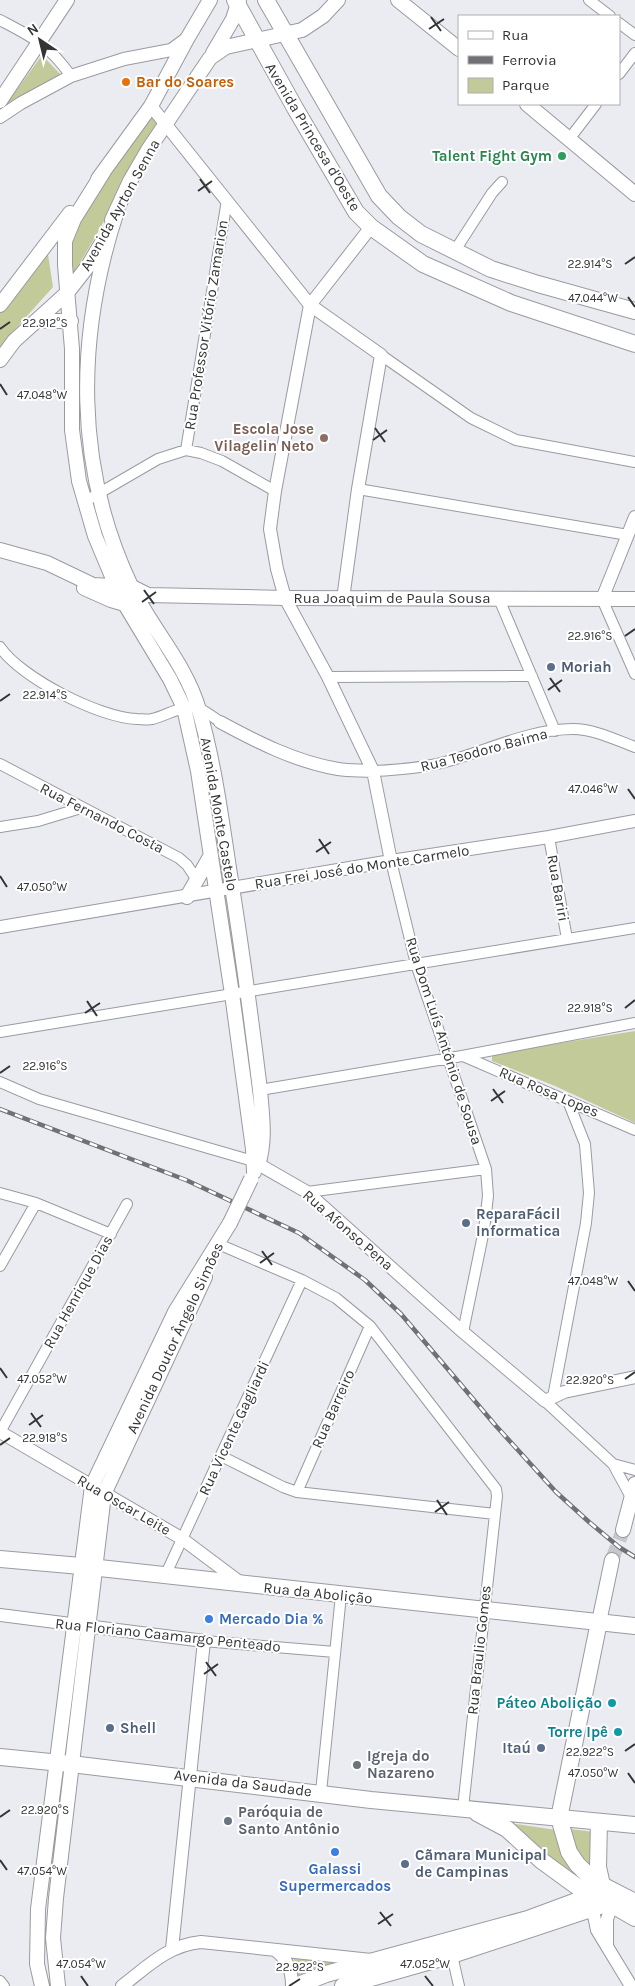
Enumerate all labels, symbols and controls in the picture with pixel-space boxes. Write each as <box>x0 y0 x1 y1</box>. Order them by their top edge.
north arrow <box>15 15 65 65</box>
legend <box>458 15 620 105</box>
text: N <box>24 20 42 40</box>
text: Rua <box>502 26 529 44</box>
text: Ferrovia <box>502 51 556 69</box>
street label: Avenida Princesa d'Oeste <box>262 60 364 214</box>
place label: Bar do Soares <box>136 73 234 91</box>
marker: Bar do Soares <box>120 76 132 88</box>
text: Parque <box>502 76 550 94</box>
street label: Avenida Ayrton Senna <box>76 136 164 274</box>
place label: Talent Fight Gym <box>432 147 552 165</box>
marker: Talent Fight Gym <box>556 150 568 162</box>
street label: Rua Professor Vitório Zamarion <box>180 219 232 431</box>
text: 22.914°S <box>567 257 613 271</box>
text: 47.044°W <box>568 291 618 305</box>
text: 22.912°S <box>22 316 68 330</box>
text: 47.048°W <box>17 388 68 402</box>
place label: Escola Jose Vilagelin Neto <box>214 420 314 455</box>
marker: Escola Jose Vilagelin Neto <box>318 432 330 444</box>
street label: Rua Joaquim de Paula Sousa <box>294 589 490 607</box>
text: 22.916°S <box>567 629 613 643</box>
place label: Moriah <box>561 658 612 676</box>
marker: Moriah <box>545 661 557 673</box>
text: 22.914°S <box>22 688 68 702</box>
street label: Rua Teodoro Baima <box>418 724 550 776</box>
street label: Avenida Monte Castelo <box>197 736 241 892</box>
street label: Rua Fernando Costa <box>37 779 167 857</box>
text: 47.046°W <box>568 782 618 796</box>
street label: Rua Frei José do Monte Carmelo <box>253 841 471 893</box>
street label: Rua Bariri <box>543 853 573 923</box>
text: 47.050°W <box>17 880 67 894</box>
street label: Rua Dom Luís Antônio de Sousa <box>402 935 486 1147</box>
text: 22.918°S <box>567 1001 613 1015</box>
text: 22.916°S <box>22 1059 68 1073</box>
street label: Rua Rosa Lopes <box>496 1063 602 1121</box>
street label: Rua Afonso Pena <box>299 1186 397 1274</box>
place label: ReparaFácil Informatica <box>476 1205 560 1240</box>
marker: ReparaFácil Informatica <box>460 1217 472 1229</box>
street label: Rua Henrique Dias <box>39 1232 117 1352</box>
street label: Avenida Doutor Ângelo Simões <box>123 1240 227 1436</box>
text: 47.048°W <box>568 1274 619 1288</box>
street label: Rua Vicente Gagliardi <box>195 1358 273 1498</box>
street label: Rua Barreiro <box>308 1367 358 1451</box>
text: 47.052°W <box>17 1372 67 1386</box>
text: 22.920°S <box>566 1373 614 1387</box>
text: 22.918°S <box>22 1431 68 1445</box>
street label: Rua Oscar Leite <box>74 1471 174 1539</box>
street label: Rua da Abolição <box>263 1578 373 1608</box>
street label: Rua Braulio Gomes <box>463 1584 495 1716</box>
place label: Mercado Dia % <box>219 1610 323 1628</box>
marker: Mercado Dia % <box>203 1613 215 1625</box>
street label: Rua Floriano Caamargo Penteado <box>54 1614 282 1656</box>
place label: Páteo Abolição <box>497 1694 602 1712</box>
marker: Páteo Abolição <box>606 1697 618 1709</box>
place label: Shell <box>120 1719 156 1737</box>
marker: Shell <box>104 1722 116 1734</box>
place label: Torre Ipê <box>548 1723 608 1741</box>
marker: Torre Ipê <box>612 1726 624 1738</box>
place label: Itaú <box>502 1739 531 1757</box>
marker: Itaú <box>535 1742 547 1754</box>
text: 22.922°S <box>566 1745 614 1759</box>
place label: Igreja do Nazareno <box>367 1747 434 1782</box>
marker: Igreja do Nazareno <box>351 1759 363 1771</box>
street label: Avenida da Saudade <box>173 1766 313 1800</box>
text: 47.050°W <box>568 1766 618 1780</box>
text: 22.920°S <box>21 1803 69 1817</box>
place label: Paróquia de Santo Antônio <box>238 1803 340 1838</box>
marker: Paróquia de Santo Antônio <box>222 1815 234 1827</box>
marker: Galassi Supermercados <box>329 1846 341 1858</box>
place label: Cãmara Municipal de Campinas <box>415 1846 547 1881</box>
marker: Cãmara Municipal de Campinas <box>399 1858 411 1870</box>
place label: Galassi Supermercados <box>279 1860 391 1895</box>
text: 47.054°W <box>17 1864 67 1878</box>
text: 47.054°W <box>56 1957 106 1971</box>
text: 47.052°W <box>400 1957 450 1971</box>
text: 22.922°S <box>276 1960 324 1974</box>

